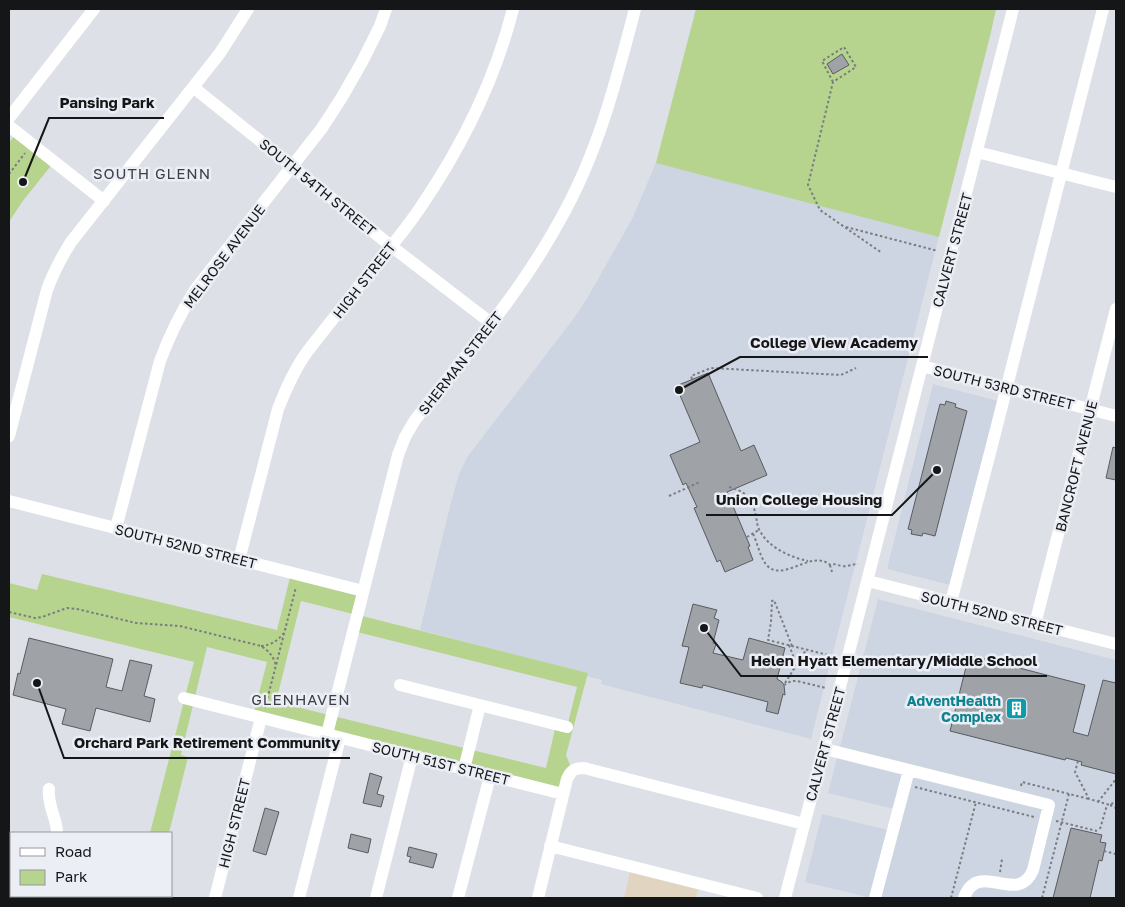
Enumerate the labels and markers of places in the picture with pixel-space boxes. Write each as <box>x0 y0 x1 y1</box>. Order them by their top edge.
callout: Pansing Park <box>49 88 164 118</box>
callout: College View Academy <box>740 327 928 357</box>
callout: Union College Housing <box>706 485 892 515</box>
callout: Helen Hyatt Elementary/Middle School <box>741 646 1047 676</box>
place label: AdventHealth Complex <box>907 692 1001 725</box>
building icon: AdventHealth Complex <box>1005 696 1029 720</box>
callout: Orchard Park Retirement Community <box>64 728 350 758</box>

